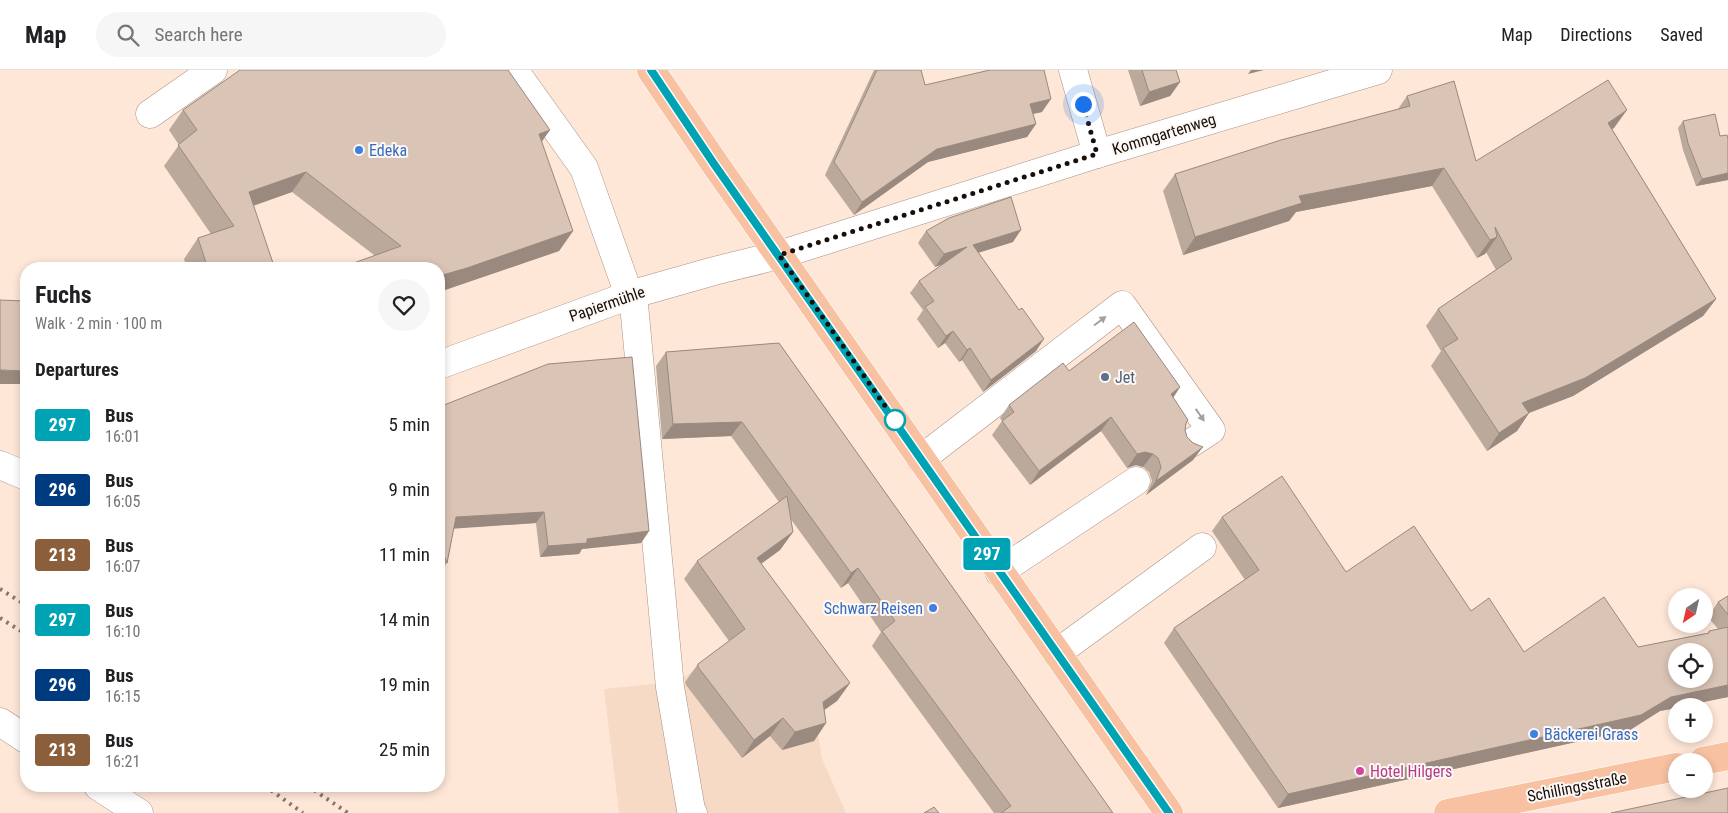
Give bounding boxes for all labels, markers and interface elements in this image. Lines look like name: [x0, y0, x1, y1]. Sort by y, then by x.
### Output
search box: [96, 12, 446, 57]
text: Map: [25, 21, 66, 49]
icon: search: [114, 21, 142, 49]
text: Search here: [154, 23, 243, 46]
text: Map: [1501, 24, 1532, 45]
text: Directions: [1560, 24, 1632, 45]
text: Saved: [1660, 24, 1703, 45]
your location: [1071, 92, 1096, 117]
street label: Kommgartenweg: [1110, 109, 1218, 159]
place label: Edeka: [369, 141, 407, 160]
marker: Edeka: [353, 144, 365, 156]
button: heart: [378, 279, 430, 331]
text: Fuchs: [35, 281, 92, 309]
street label: Papiermühle: [567, 282, 647, 326]
text: Walk · 2 min · 100 m: [35, 314, 162, 333]
one-way arrow: [1093, 316, 1106, 327]
text: Departures: [35, 358, 119, 381]
place label: Jet: [1115, 368, 1135, 387]
marker: Jet: [1099, 371, 1111, 383]
text: Bus: [105, 404, 134, 427]
one-way arrow: [1195, 408, 1205, 422]
unlabelled marker: [884, 409, 906, 431]
text: 5 min: [388, 413, 430, 436]
text: 297: [49, 414, 76, 435]
text: 16:01: [105, 427, 140, 446]
text: Bus: [105, 469, 134, 492]
text: 9 min: [388, 478, 430, 501]
text: 296: [49, 479, 76, 500]
text: 16:05: [105, 492, 140, 511]
text: Bus: [105, 534, 134, 557]
line badge: 297: [958, 538, 1016, 570]
text: 11 min: [379, 543, 430, 566]
text: 297: [973, 543, 1001, 564]
text: 213: [49, 544, 76, 565]
text: 16:07: [105, 557, 140, 576]
north arrow: [1668, 588, 1712, 632]
map controls: [1668, 588, 1713, 798]
text: Bus: [105, 599, 134, 622]
place label: Schwarz Reisen: [824, 599, 923, 618]
marker: Schwarz Reisen: [927, 602, 939, 614]
text: 14 min: [379, 608, 430, 631]
text: 297: [49, 609, 76, 630]
text: 16:10: [105, 622, 140, 641]
button: locate: [1668, 643, 1713, 688]
text: Bus: [105, 664, 134, 687]
text: 19 min: [379, 673, 430, 696]
text: 296: [49, 674, 76, 695]
text: 16:15: [105, 687, 140, 706]
button: +: [1668, 698, 1713, 743]
place label: Bäckerei Grass: [1544, 725, 1638, 744]
marker: Bäckerei Grass: [1528, 728, 1540, 740]
text: Bus: [105, 729, 134, 752]
text: 25 min: [379, 738, 430, 761]
text: 213: [49, 739, 76, 760]
text: 16:21: [105, 752, 140, 771]
button: −: [1668, 753, 1713, 798]
place label: Hotel Hilgers: [1370, 762, 1452, 781]
marker: Hotel Hilgers: [1354, 765, 1366, 777]
street label: Schillingsstraße: [1526, 768, 1628, 806]

